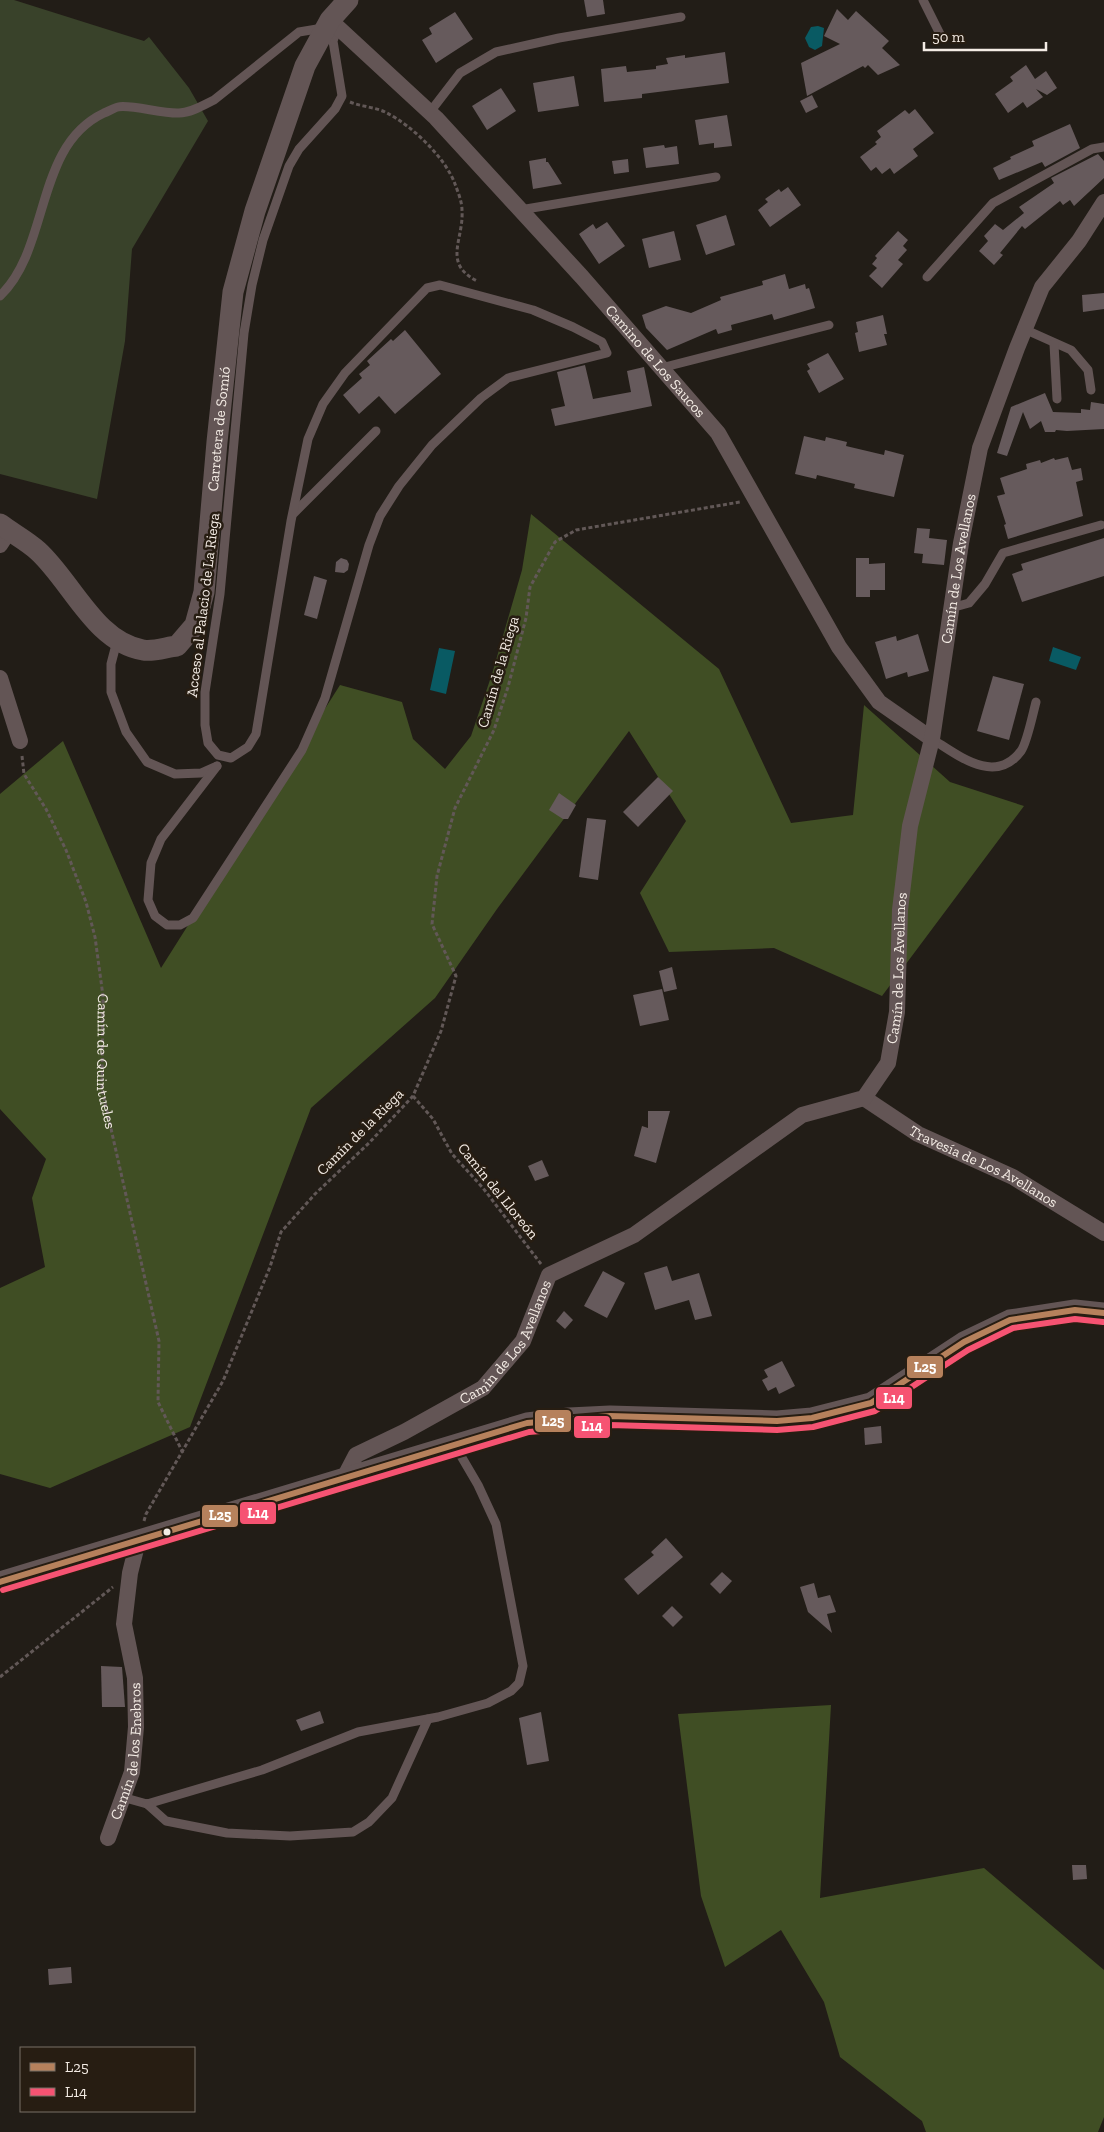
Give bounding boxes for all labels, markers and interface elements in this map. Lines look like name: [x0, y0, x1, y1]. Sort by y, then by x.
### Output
scale bar: [924, 20, 1046, 52]
text: 50 m: [932, 28, 965, 46]
street label: Camino de Los Saucos: [602, 301, 709, 421]
street label: Carretera de Somió: [204, 365, 234, 492]
street label: Camín de Los Avellanos: [937, 492, 980, 645]
street label: Acceso al Palacio de La Riega: [183, 512, 223, 698]
street label: Camín de la Riega: [473, 614, 523, 730]
street label: Camín de Los Avellanos: [883, 891, 911, 1045]
street label: Camín de Quintueles: [93, 994, 120, 1130]
street label: Camín de la Riega: [313, 1085, 407, 1179]
street label: Travesía de Los Avellanos: [906, 1122, 1061, 1211]
street label: Camín del Lloreón: [454, 1139, 542, 1243]
street label: Camín de Los Avellanos: [456, 1278, 555, 1408]
line badge: L25: [906, 1355, 944, 1379]
text: L25: [914, 1359, 936, 1376]
line badge: L14: [875, 1386, 913, 1410]
text: L14: [883, 1390, 905, 1407]
line badge: L25: [534, 1409, 572, 1433]
text: L25: [542, 1413, 564, 1430]
line badge: L14: [573, 1415, 611, 1439]
text: L14: [581, 1418, 603, 1435]
line badge: L14: [239, 1501, 277, 1525]
line badge: L25: [201, 1504, 239, 1528]
text: L14: [247, 1505, 269, 1522]
text: L25: [209, 1507, 231, 1524]
unlabelled marker: [162, 1527, 172, 1537]
street label: Camín de los Enebros: [106, 1682, 145, 1822]
legend: [20, 2047, 195, 2112]
text: L25: [65, 2058, 89, 2076]
text: L14: [65, 2083, 87, 2101]

